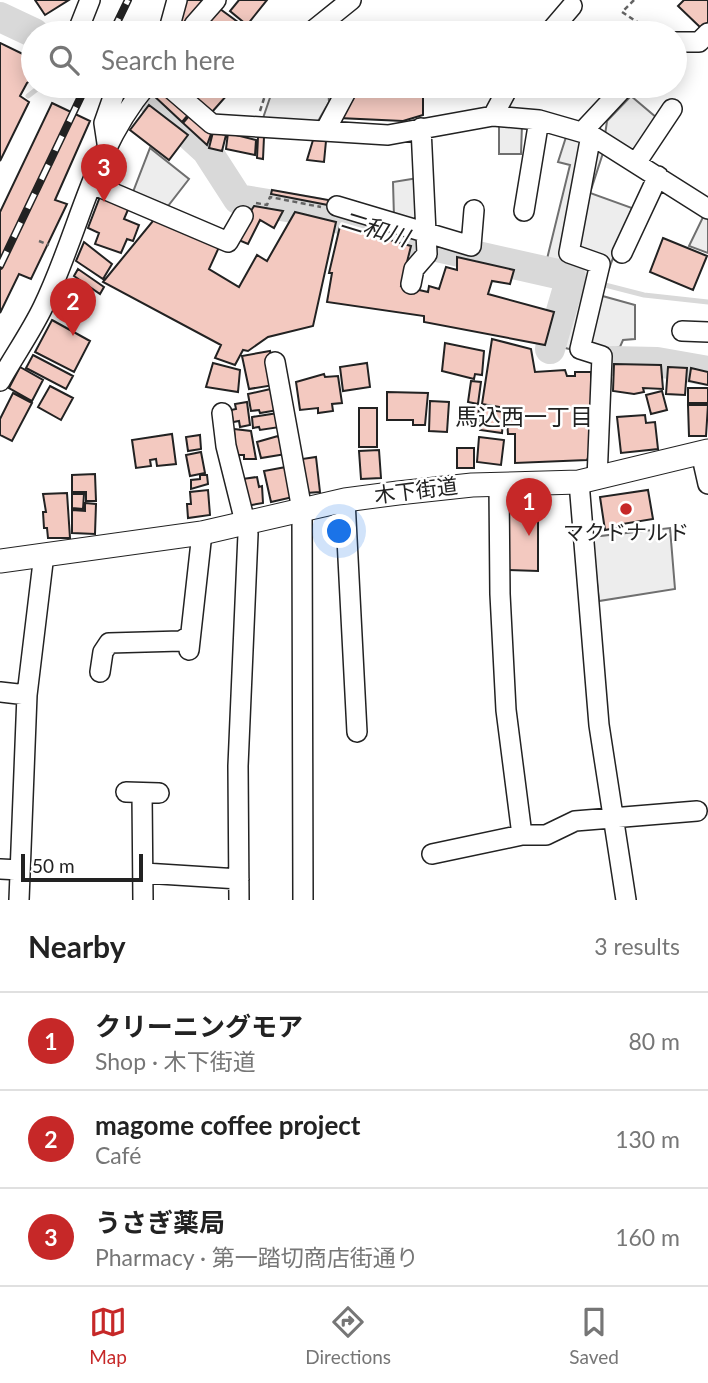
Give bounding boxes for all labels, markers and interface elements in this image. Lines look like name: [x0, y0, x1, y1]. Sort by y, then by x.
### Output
search box: [21, 21, 687, 98]
icon: search: [45, 41, 83, 79]
text: Search here: [101, 44, 235, 76]
pin: 3: [81, 144, 127, 202]
water label: 二和川: [338, 205, 415, 252]
pin: 2: [50, 278, 96, 336]
district label: 馬込西一丁目: [455, 402, 593, 430]
street label: 木下街道: [373, 472, 459, 507]
pin: 1: [506, 478, 552, 536]
marker: マクドナルド: [618, 501, 634, 517]
your location: [322, 514, 356, 548]
place label: マクドナルド: [563, 519, 689, 544]
scale bar: [21, 851, 144, 883]
text: 50 m: [32, 854, 75, 877]
text: Nearby: [28, 928, 126, 964]
text: 3 results: [594, 932, 680, 960]
text: クリーニングモア: [95, 1010, 303, 1042]
text: 1: [44, 1027, 58, 1055]
text: 80 m: [629, 1027, 680, 1055]
text: Shop · 木下街道: [95, 1047, 256, 1075]
text: magome coffee project: [95, 1109, 361, 1141]
text: 2: [44, 1125, 58, 1153]
text: 130 m: [615, 1125, 680, 1153]
text: Café: [95, 1141, 141, 1169]
text: うさぎ薬局: [95, 1206, 225, 1238]
text: 3: [44, 1223, 58, 1251]
text: 160 m: [615, 1223, 680, 1251]
text: Pharmacy · 第一踏切商店街通り: [95, 1243, 419, 1271]
tab: Map: [89, 1303, 127, 1368]
tab: Directions: [305, 1303, 391, 1368]
tab: Saved: [569, 1303, 619, 1368]

